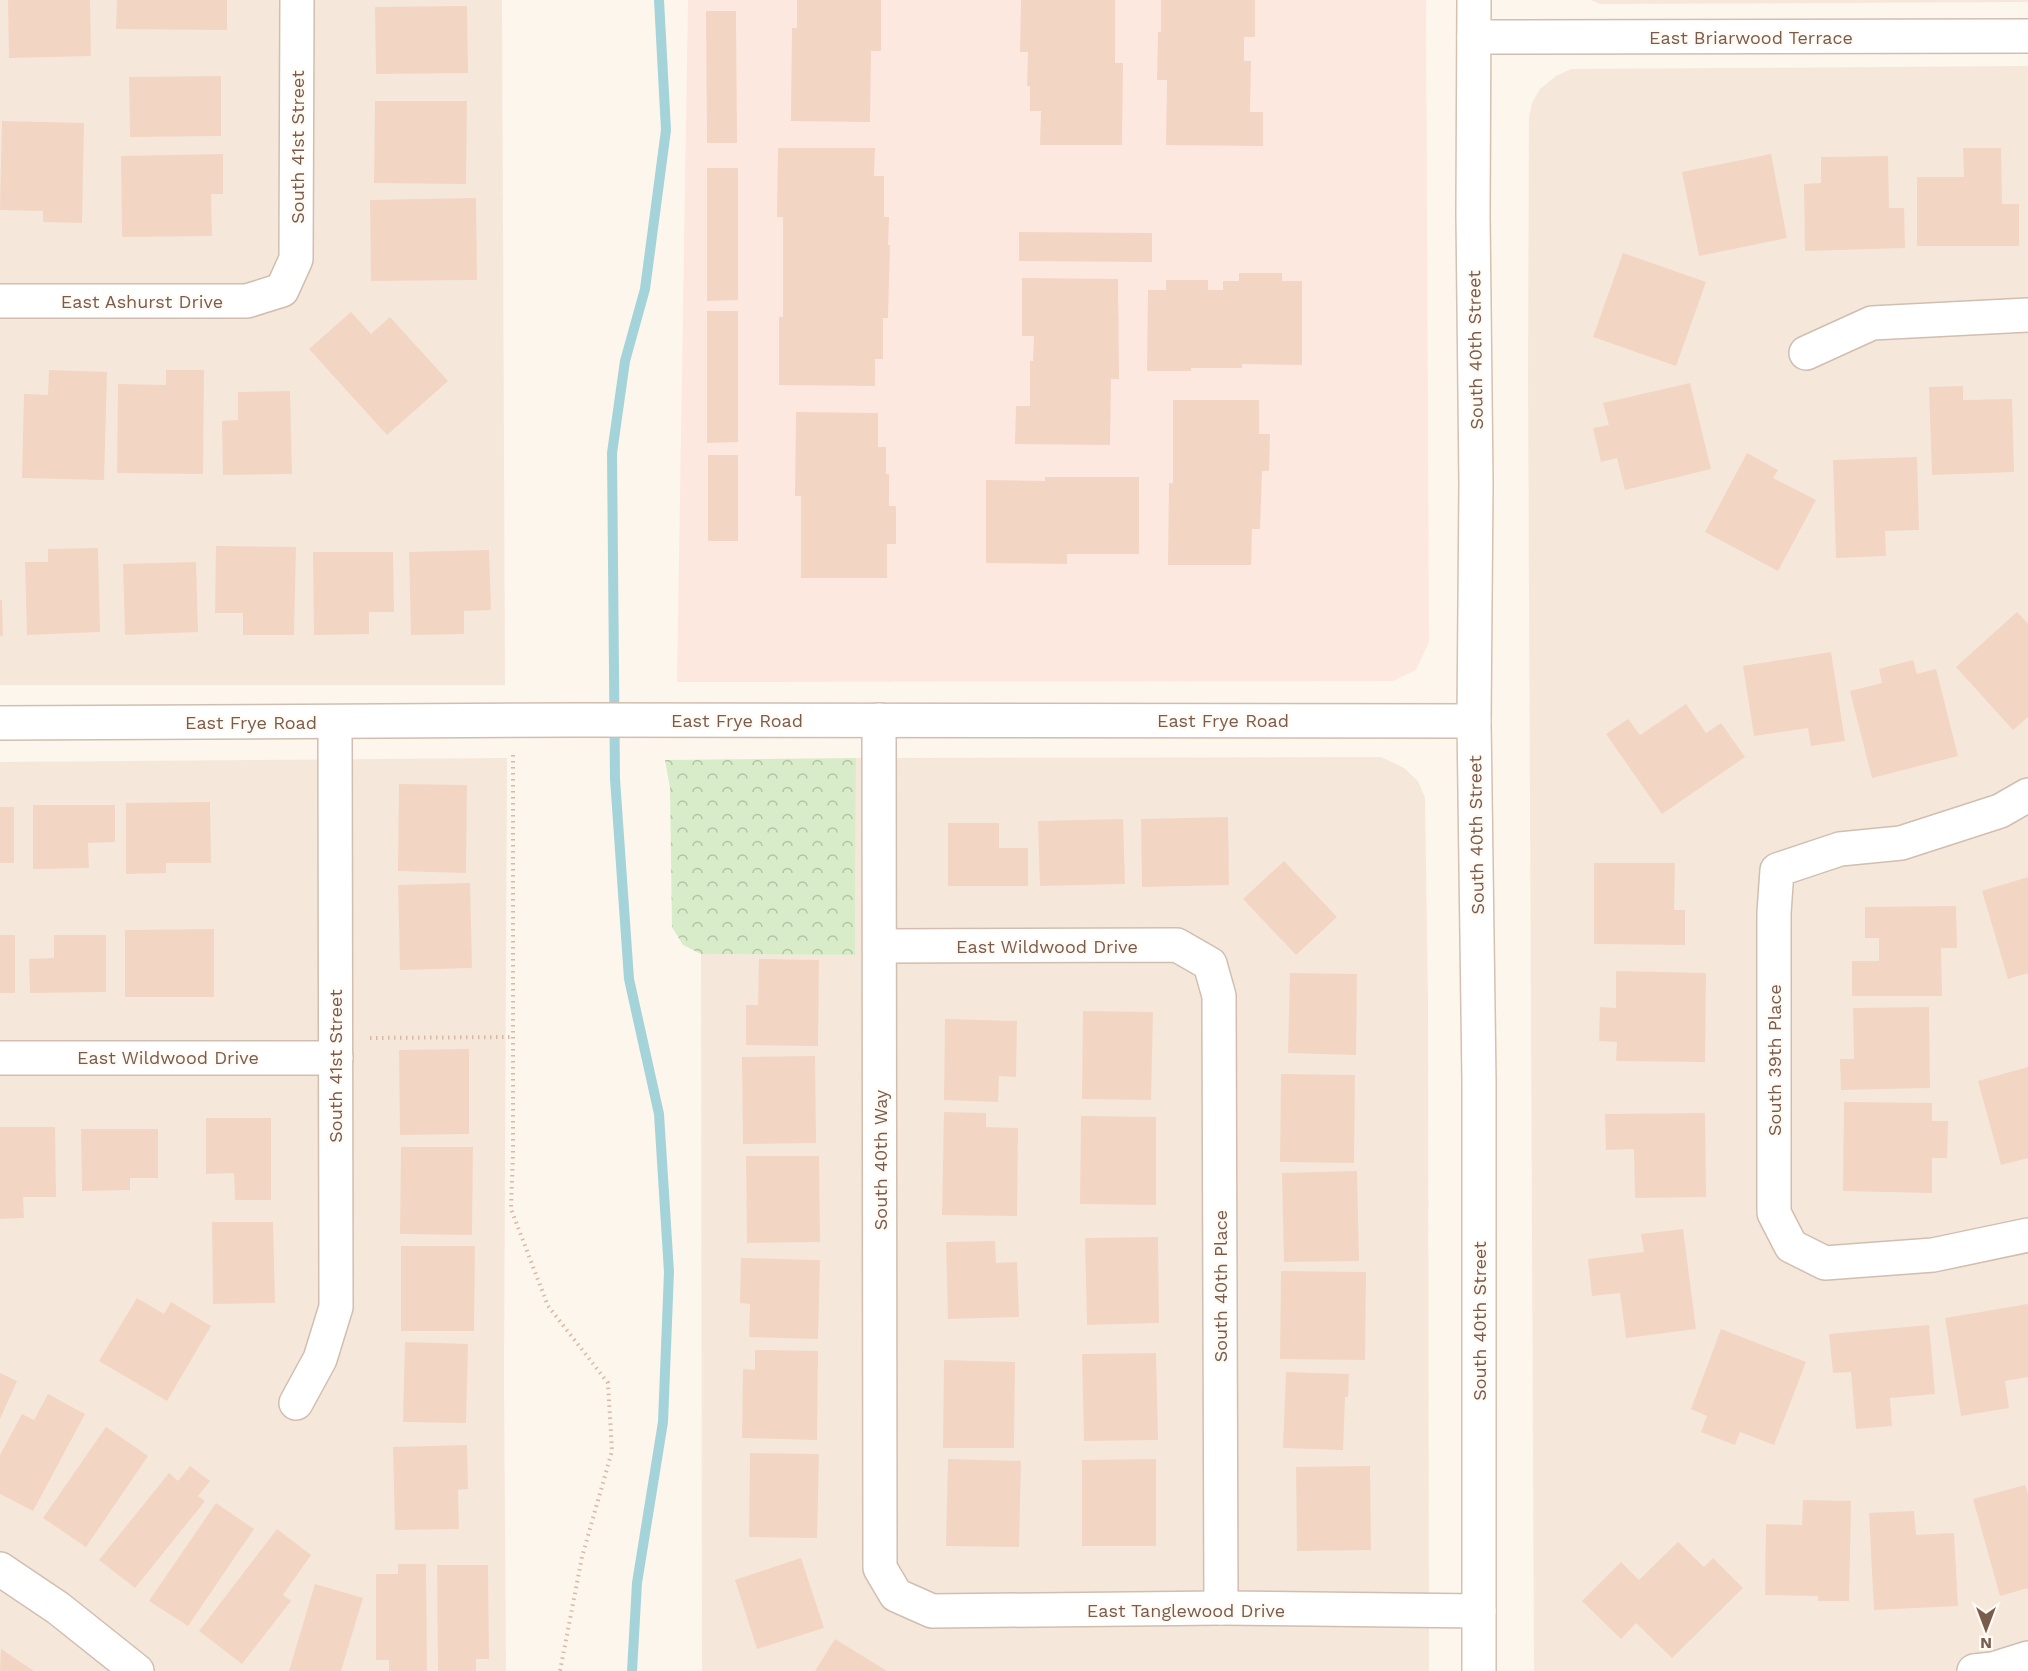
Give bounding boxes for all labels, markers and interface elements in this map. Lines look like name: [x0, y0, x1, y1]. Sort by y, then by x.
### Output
street label: East Briarwood Terrace: [1649, 27, 1853, 48]
street label: South 41st Street: [287, 70, 308, 224]
street label: South 40th Street: [1463, 270, 1487, 430]
street label: East Ashurst Drive: [61, 291, 223, 312]
street label: East Frye Road: [671, 710, 803, 731]
street label: East Frye Road: [1157, 710, 1289, 731]
street label: East Frye Road: [185, 712, 317, 733]
street label: South 40th Street: [1464, 755, 1488, 915]
street label: East Wildwood Drive: [956, 936, 1138, 957]
street label: South 39th Place: [1764, 984, 1785, 1136]
street label: South 41st Street: [325, 989, 346, 1143]
street label: East Wildwood Drive: [77, 1047, 259, 1068]
street label: South 40th Way: [870, 1089, 891, 1230]
street label: South 40th Place: [1210, 1210, 1231, 1362]
street label: South 40th Street: [1469, 1241, 1490, 1401]
north arrow: [1956, 1599, 2016, 1659]
street label: East Tanglewood Drive: [1087, 1600, 1285, 1621]
text: N: [1980, 1634, 1992, 1653]

